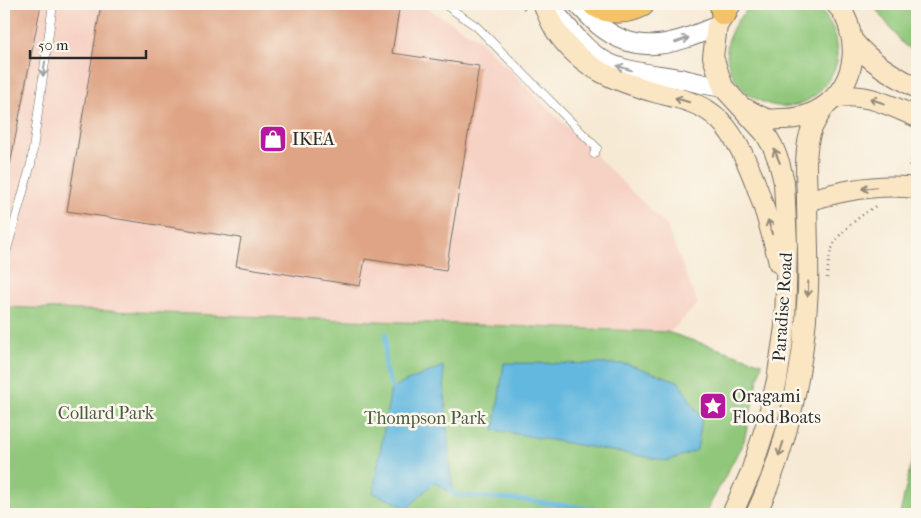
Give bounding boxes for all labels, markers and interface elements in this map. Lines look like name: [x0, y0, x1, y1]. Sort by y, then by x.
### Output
scale bar: [30, 28, 146, 60]
one-way arrow: [674, 35, 690, 44]
text: 50 m: [38, 36, 69, 54]
one-way arrow: [39, 61, 49, 77]
one-way arrow: [616, 62, 632, 72]
one-way arrow: [674, 94, 690, 104]
one-way arrow: [870, 96, 886, 105]
shop icon: IKEA: [258, 124, 288, 154]
place label: IKEA: [292, 129, 335, 150]
one-way arrow: [771, 149, 781, 164]
one-way arrow: [861, 183, 877, 193]
one-way arrow: [765, 219, 775, 235]
street label: Paradise Road: [769, 251, 797, 362]
one-way arrow: [803, 281, 812, 297]
place label: Oragami Flood Boats: [732, 386, 821, 428]
place icon: Oragami Flood Boats: [698, 391, 728, 421]
park label: Collard Park: [58, 403, 155, 424]
park label: Thompson Park: [364, 408, 487, 429]
one-way arrow: [775, 440, 785, 456]

